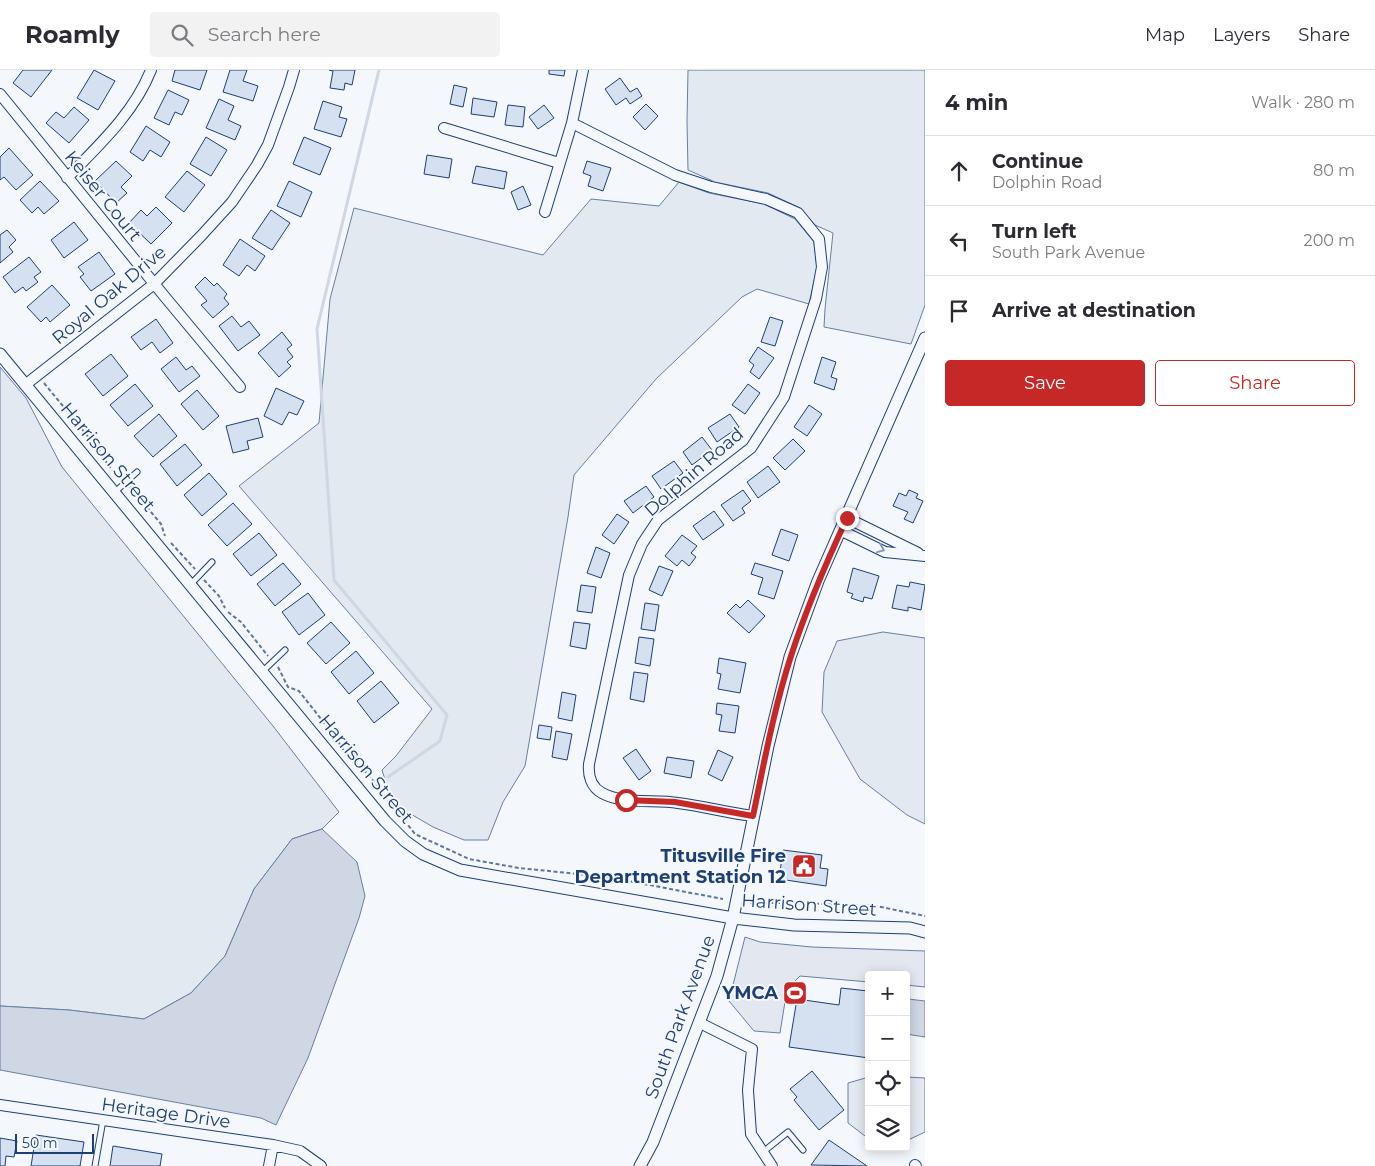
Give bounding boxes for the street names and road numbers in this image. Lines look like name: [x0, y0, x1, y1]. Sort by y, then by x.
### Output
street label: Keiser Court: [60, 146, 146, 246]
street label: Royal Oak Drive: [48, 241, 171, 349]
street label: Harrison Street: [56, 398, 160, 516]
street label: Dolphin Road: [640, 423, 748, 521]
street label: Harrison Street: [314, 710, 418, 828]
street label: Harrison Street: [741, 889, 877, 921]
street label: South Park Avenue: [640, 932, 720, 1102]
street label: Heritage Drive: [100, 1093, 232, 1133]

